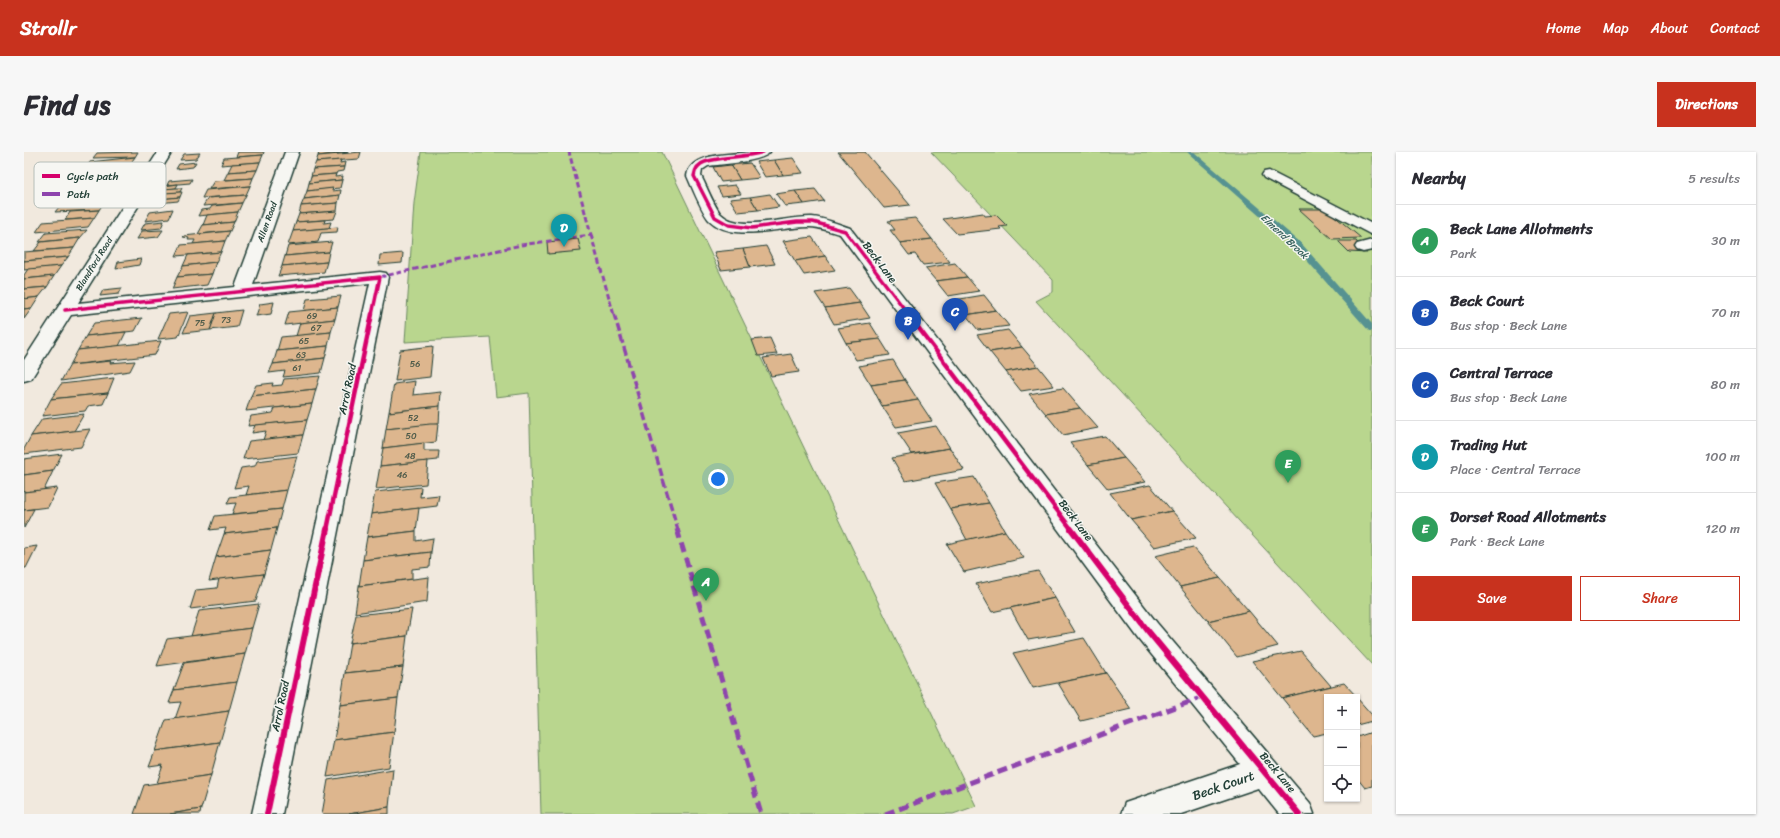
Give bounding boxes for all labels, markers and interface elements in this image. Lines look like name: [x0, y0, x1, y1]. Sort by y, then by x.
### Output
text: Strollr: [20, 12, 76, 45]
text: Home: [1546, 16, 1581, 41]
text: Map: [1603, 16, 1629, 41]
text: About: [1651, 16, 1688, 41]
text: Contact: [1710, 16, 1760, 41]
text: Find us: [24, 80, 111, 129]
button: Directions: [1657, 82, 1756, 127]
legend: [34, 162, 166, 208]
text: Nearby: [1412, 163, 1466, 193]
text: Cycle path: [67, 167, 119, 186]
text: 5 results: [1688, 167, 1740, 190]
text: Path: [67, 185, 90, 204]
street label: Allen Road: [252, 198, 282, 245]
water label: Elmend Brook: [1256, 210, 1313, 264]
pin: D: [551, 214, 577, 247]
text: Beck Lane Allotments: [1450, 216, 1593, 242]
text: A: [1421, 229, 1429, 252]
text: 30 m: [1711, 229, 1740, 252]
street label: Blandford Road: [71, 233, 118, 294]
street label: Beck Lane: [857, 237, 902, 288]
text: Park: [1450, 242, 1477, 265]
text: Beck Court: [1450, 288, 1524, 314]
pin: C: [942, 298, 968, 331]
text: B: [1421, 301, 1429, 324]
text: 70 m: [1711, 301, 1740, 324]
pin: B: [895, 307, 921, 340]
house number: 69: [307, 308, 318, 324]
house number: 73: [221, 312, 231, 328]
text: Bus stop · Beck Lane: [1450, 314, 1567, 337]
house number: 75: [195, 315, 206, 331]
house number: 67: [311, 320, 322, 336]
house number: 65: [299, 333, 310, 349]
house number: 63: [296, 347, 306, 363]
house number: 56: [410, 356, 420, 372]
house number: 61: [293, 360, 302, 376]
text: Central Terrace: [1450, 360, 1553, 386]
street label: Arrol Road: [333, 361, 362, 417]
text: C: [1421, 373, 1429, 396]
text: 80 m: [1711, 373, 1740, 396]
text: Bus stop · Beck Lane: [1450, 386, 1567, 409]
house number: 52: [408, 410, 418, 426]
house number: 50: [405, 428, 417, 444]
text: Trading Hut: [1450, 432, 1528, 458]
text: D: [1421, 445, 1429, 468]
text: 100 m: [1705, 445, 1740, 468]
house number: 48: [404, 448, 416, 464]
pin: E: [1275, 450, 1301, 483]
text: Place · Central Terrace: [1450, 458, 1581, 481]
house number: 46: [397, 467, 407, 483]
your location: [708, 469, 728, 489]
street label: Beck Lane: [1053, 495, 1098, 546]
text: Dorset Road Allotments: [1450, 504, 1606, 530]
text: E: [1421, 517, 1429, 540]
text: 120 m: [1705, 517, 1740, 540]
text: Park · Beck Lane: [1450, 530, 1544, 553]
pin: A: [693, 568, 719, 601]
button: Save: [1412, 576, 1572, 621]
button: Share: [1580, 576, 1740, 621]
street label: Arrol Road: [266, 678, 295, 734]
map controls: [1324, 694, 1360, 802]
button: +: [1324, 694, 1360, 730]
button: −: [1324, 730, 1360, 766]
street label: Beck Lane: [1255, 748, 1301, 798]
street label: Beck Court: [1189, 764, 1258, 807]
button: locate: [1324, 766, 1360, 802]

